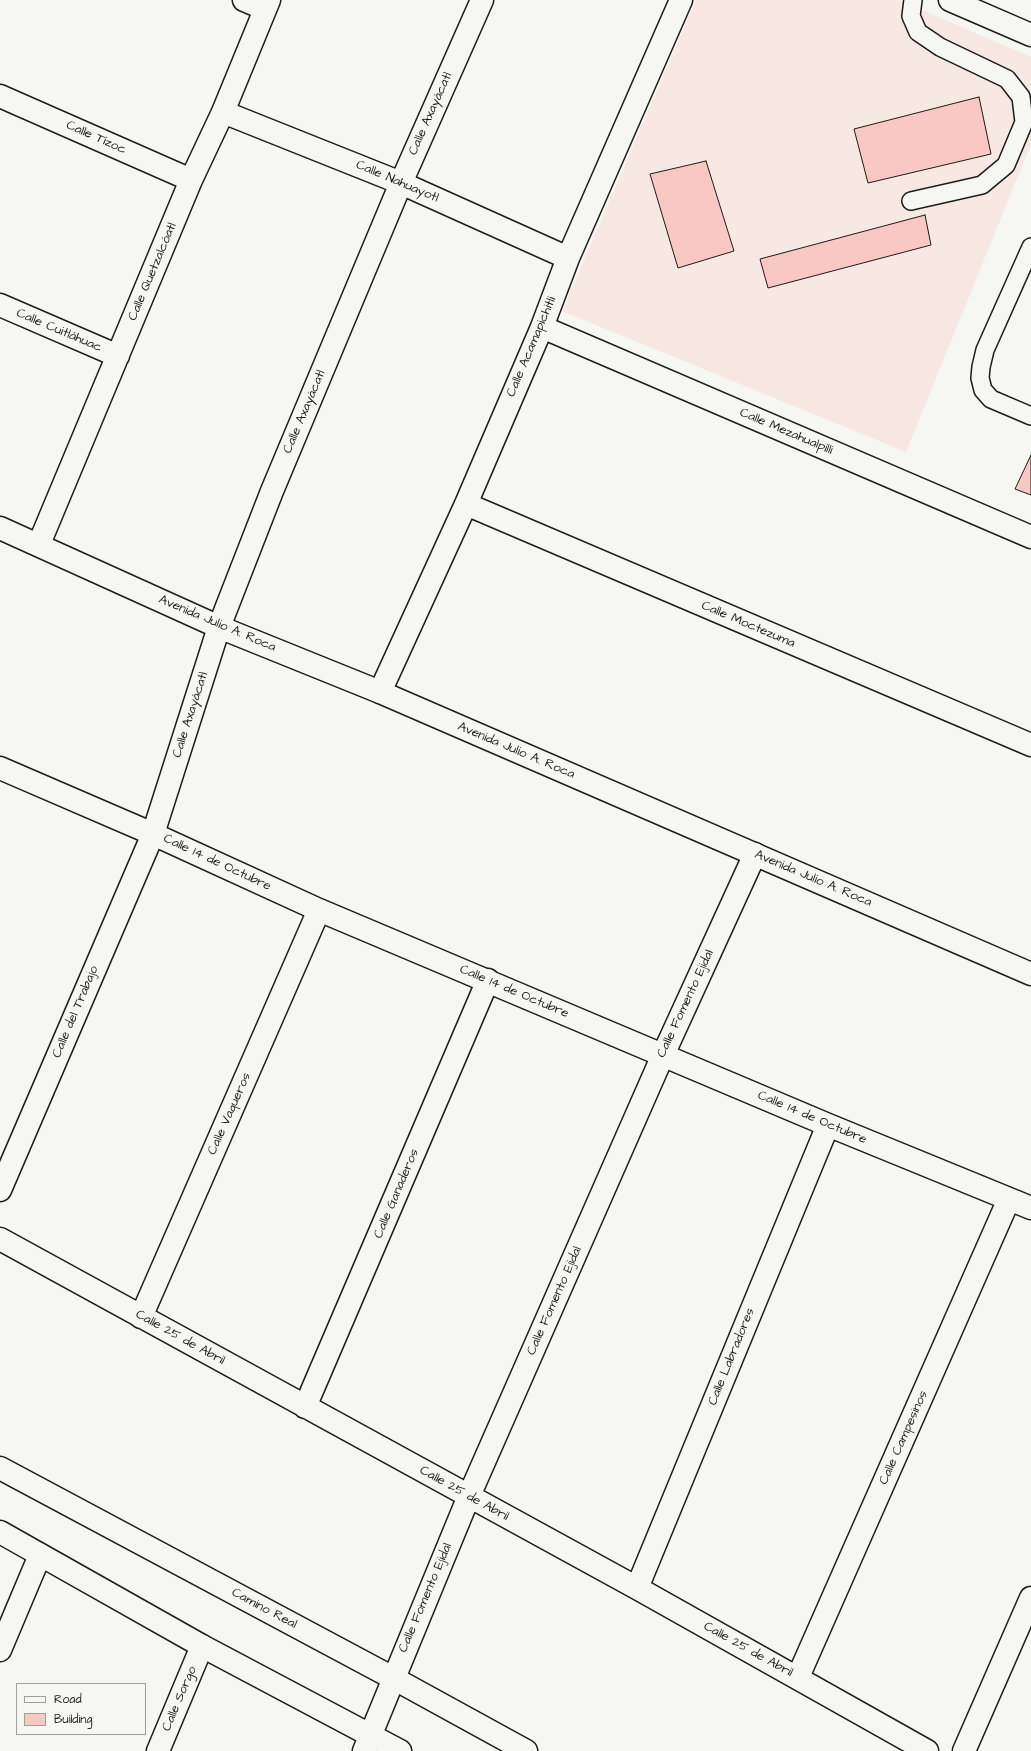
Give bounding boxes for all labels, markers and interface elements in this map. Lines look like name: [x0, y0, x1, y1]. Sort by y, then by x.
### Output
street label: Calle Axayácatl: [406, 70, 456, 158]
street label: Calle Tízoc: [64, 118, 128, 158]
street label: Calle Nahuayotl: [353, 158, 441, 206]
street label: Calle Quetzalcóatl: [125, 221, 181, 323]
street label: Calle Acamapichitli: [504, 295, 560, 399]
street label: Calle Cuitláhuac: [14, 306, 104, 356]
street label: Calle Axayácatl: [280, 368, 330, 456]
street label: Calle Mezahualpilli: [737, 405, 835, 459]
street label: Avenida Julio A. Roca: [156, 592, 278, 656]
street label: Calle Moctezuma: [699, 598, 797, 652]
street label: Calle Axayácatl: [170, 670, 212, 760]
street label: Avenida Julio A. Roca: [455, 719, 577, 783]
street label: Calle 14 de Octubre: [161, 831, 273, 895]
street label: Avenida Julio A. Roca: [752, 847, 874, 911]
street label: Calle Fomento Ejidal: [654, 948, 718, 1060]
street label: Calle 14 de Octubre: [457, 962, 571, 1022]
street label: Calle del Trabajo: [50, 964, 102, 1060]
street label: Calle Vaqueros: [205, 1071, 255, 1157]
street label: Calle 14 de Octubre: [755, 1088, 869, 1148]
street label: Calle Ganaderos: [371, 1147, 423, 1241]
street label: Calle Fomento Ejidal: [524, 1244, 586, 1358]
street label: Calle Labradores: [705, 1306, 759, 1408]
street label: Calle 25 de Abril: [133, 1307, 227, 1369]
street label: Calle Campesinos: [876, 1389, 932, 1487]
street label: Calle 25 de Abril: [417, 1463, 511, 1525]
street label: Calle Fomento Ejidal: [396, 1541, 456, 1655]
street label: Camino Real: [229, 1585, 299, 1633]
street label: Calle 25 de Abril: [701, 1619, 795, 1681]
street label: Calle Sorgo: [159, 1664, 201, 1734]
legend: [16, 1683, 146, 1735]
text: Road: [54, 1691, 82, 1708]
text: Building: [54, 1711, 92, 1728]

